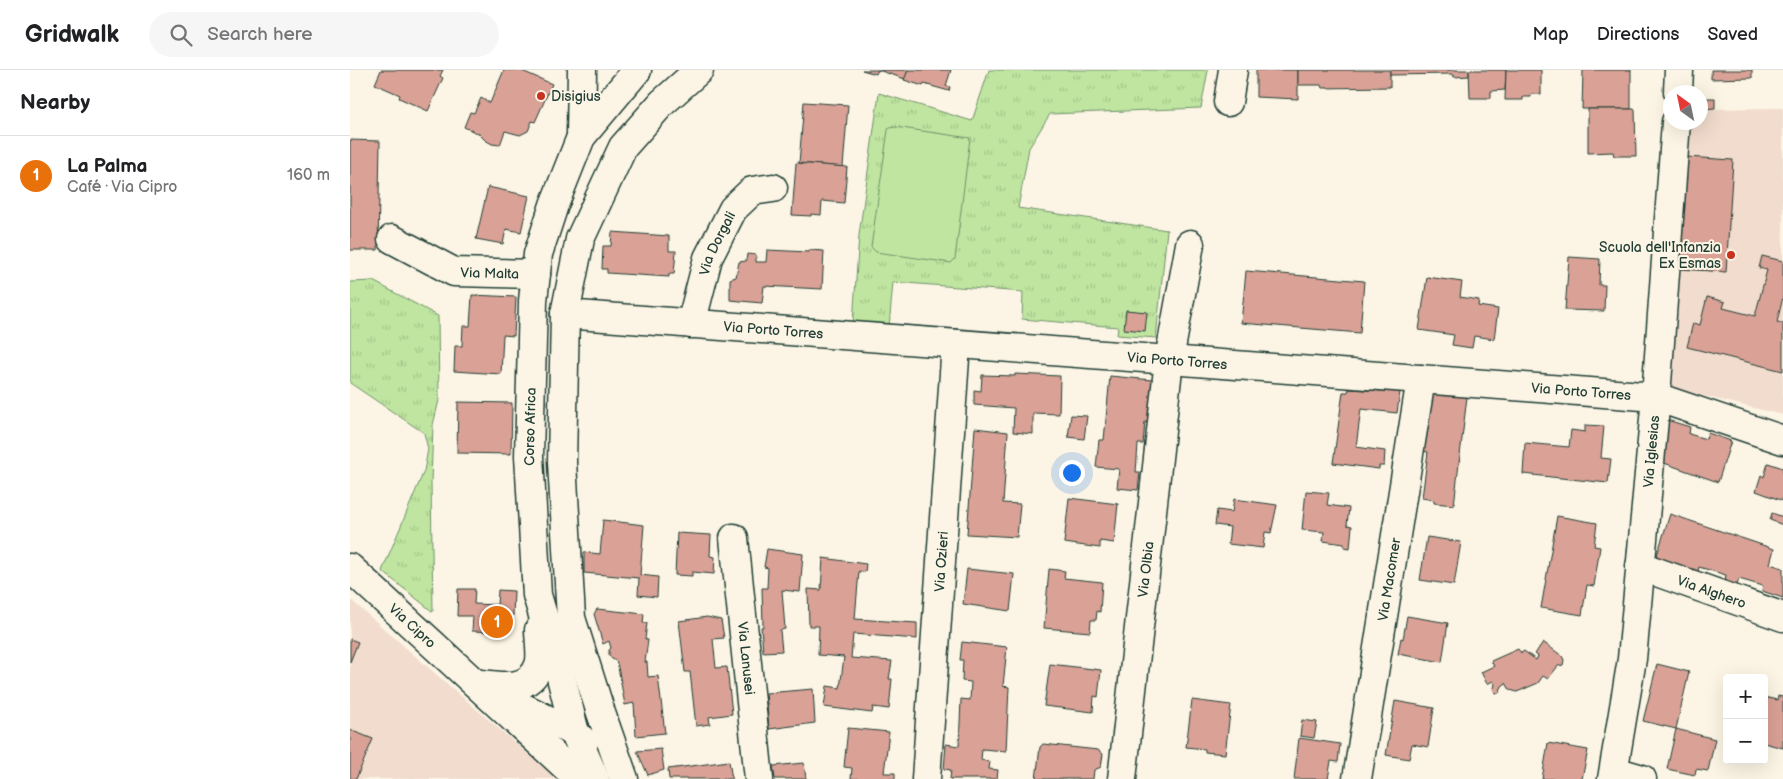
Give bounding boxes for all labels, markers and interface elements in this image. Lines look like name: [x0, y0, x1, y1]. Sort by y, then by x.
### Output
search box: [149, 12, 499, 57]
text: Gridwalk: [25, 20, 119, 49]
icon: search: [167, 21, 195, 49]
text: Search here: [207, 23, 312, 46]
text: Map: [1533, 24, 1569, 45]
text: Directions: [1597, 24, 1679, 45]
text: Saved: [1707, 24, 1758, 45]
north arrow: [1663, 85, 1708, 130]
place label: Disigius: [551, 88, 601, 105]
text: Nearby: [20, 90, 90, 115]
marker: Disigius: [535, 90, 547, 102]
text: La Palma: [67, 155, 148, 178]
text: 1: [33, 166, 39, 185]
text: 160 m: [287, 166, 330, 185]
text: Café · Via Cipro: [67, 178, 177, 197]
street label: Via Dorgali: [696, 209, 739, 277]
place label: Scuola dell'Infanzia Ex Esmas: [1599, 239, 1721, 272]
marker: Scuola dell'Infanzia Ex Esmas: [1725, 249, 1737, 261]
street label: Via Malta: [460, 264, 519, 283]
street label: Via Porto Torres: [723, 318, 824, 343]
street label: Via Porto Torres: [1127, 349, 1228, 373]
street label: Via Porto Torres: [1530, 380, 1632, 404]
street label: Corso Africa: [521, 387, 540, 466]
street label: Via Iglesias: [1640, 415, 1663, 488]
your location: [1059, 460, 1085, 486]
street label: Via Ozieri: [931, 531, 952, 592]
street label: Via Macomer: [1374, 536, 1405, 622]
street label: Via Olbia: [1134, 540, 1158, 598]
street label: Via Alghero: [1675, 572, 1748, 612]
street label: Via Cipro: [385, 600, 439, 652]
pin: 1: [481, 603, 513, 641]
street label: Via Lanusei: [734, 621, 758, 696]
map controls: [1723, 674, 1768, 764]
button: +: [1723, 674, 1768, 719]
button: −: [1723, 719, 1768, 764]

